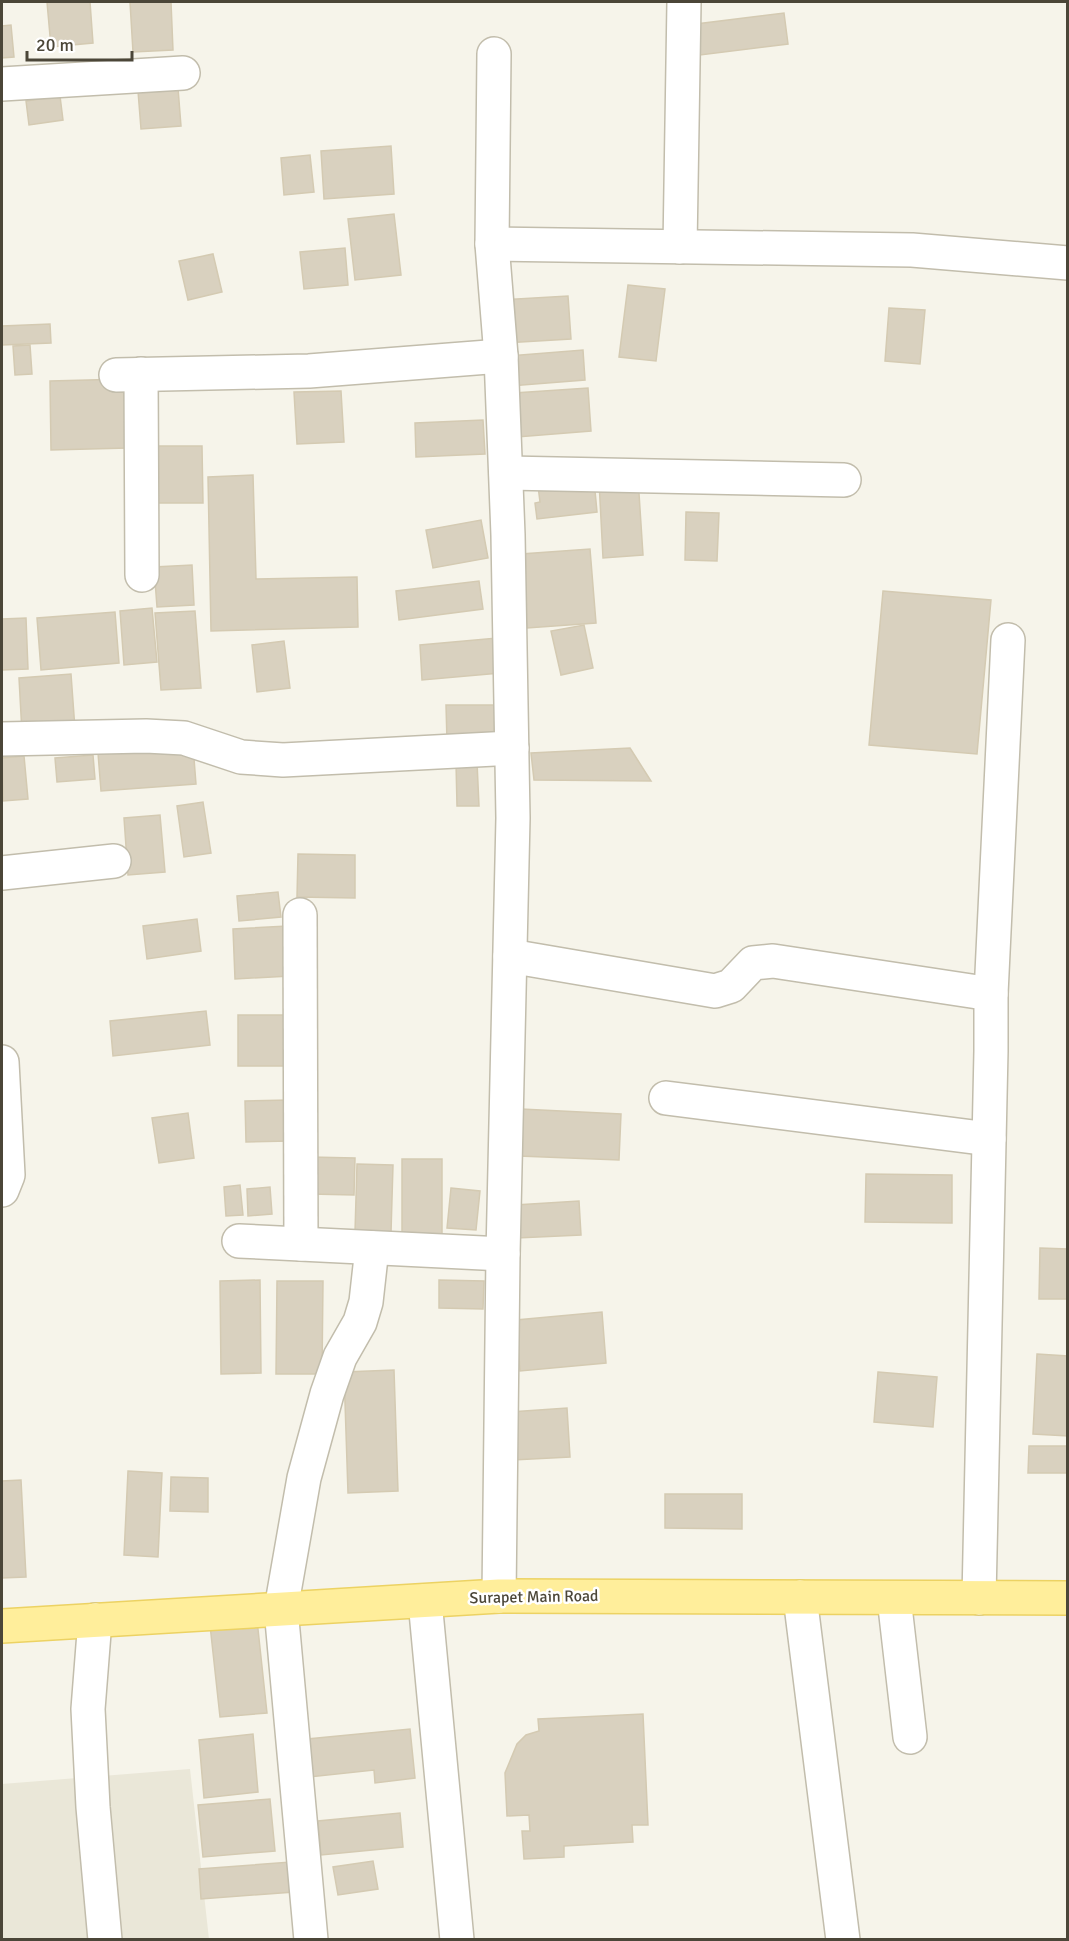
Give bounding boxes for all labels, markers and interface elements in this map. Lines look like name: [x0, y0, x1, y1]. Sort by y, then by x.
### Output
scale bar: [27, 24, 132, 62]
text: 20 m: [36, 34, 74, 56]
street label: Surapet Main Road: [469, 1586, 599, 1608]

